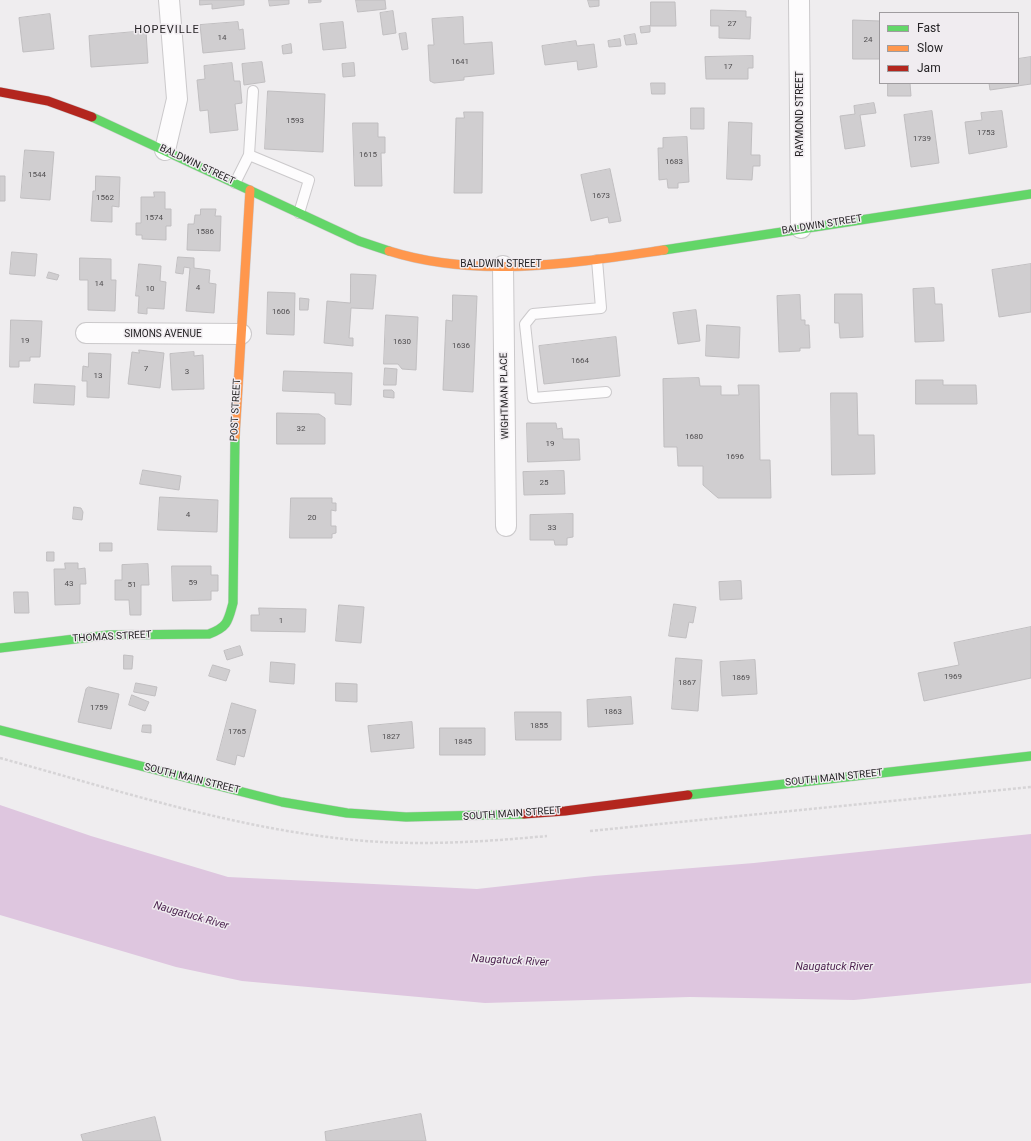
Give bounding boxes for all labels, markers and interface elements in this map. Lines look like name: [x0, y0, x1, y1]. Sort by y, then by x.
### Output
legend: [879, 12, 1019, 84]
house number: 27: [728, 19, 736, 29]
text: Fast: [917, 21, 940, 35]
district label: HOPEVILLE: [134, 23, 200, 37]
house number: 14: [218, 33, 226, 43]
house number: 24: [864, 35, 872, 45]
text: Slow: [917, 41, 943, 55]
house number: 1641: [451, 57, 469, 67]
text: Jam: [917, 61, 941, 75]
house number: 17: [724, 62, 732, 72]
street label: RAYMOND STREET: [794, 71, 806, 157]
house number: 1593: [286, 116, 304, 126]
house number: 1753: [977, 128, 995, 138]
house number: 1739: [913, 134, 931, 144]
street label: BALDWIN STREET: [158, 142, 236, 188]
house number: 1615: [359, 150, 377, 160]
house number: 1683: [665, 157, 683, 167]
house number: 1544: [28, 170, 46, 180]
house number: 1673: [592, 191, 610, 201]
house number: 1562: [96, 193, 114, 203]
house number: 1574: [145, 213, 163, 223]
street label: BALDWIN STREET: [781, 213, 863, 237]
house number: 1586: [196, 227, 214, 237]
street label: BALDWIN STREET: [460, 258, 542, 270]
house number: 14: [95, 279, 103, 289]
house number: 4: [196, 283, 200, 293]
house number: 10: [146, 284, 154, 294]
house number: 1606: [272, 307, 290, 317]
street label: SIMONS AVENUE: [124, 328, 202, 340]
house number: 19: [21, 336, 29, 346]
house number: 1630: [393, 337, 411, 347]
house number: 1636: [452, 341, 470, 351]
street label: WIGHTMAN PLACE: [498, 353, 512, 439]
house number: 1664: [571, 356, 589, 366]
house number: 7: [144, 364, 148, 374]
house number: 3: [185, 367, 189, 377]
house number: 13: [94, 371, 102, 381]
street label: POST STREET: [228, 378, 244, 442]
house number: 32: [297, 424, 305, 434]
house number: 1680: [685, 432, 703, 442]
house number: 19: [546, 439, 554, 449]
house number: 1696: [726, 452, 744, 462]
house number: 25: [540, 478, 548, 488]
house number: 4: [186, 510, 190, 520]
house number: 20: [308, 513, 316, 523]
house number: 33: [548, 523, 556, 533]
house number: 59: [189, 578, 197, 588]
house number: 43: [65, 579, 73, 589]
house number: 51: [128, 580, 136, 590]
house number: 1: [279, 616, 283, 626]
street label: THOMAS STREET: [72, 629, 152, 645]
house number: 1969: [944, 672, 962, 682]
house number: 1869: [732, 673, 750, 683]
house number: 1867: [678, 678, 696, 688]
house number: 1759: [90, 703, 108, 713]
house number: 1863: [604, 707, 622, 717]
house number: 1855: [530, 721, 548, 731]
house number: 1765: [228, 727, 246, 737]
house number: 1827: [382, 732, 400, 742]
house number: 1845: [454, 737, 472, 747]
street label: SOUTH MAIN STREET: [143, 761, 241, 797]
street label: SOUTH MAIN STREET: [785, 767, 883, 789]
street label: SOUTH MAIN STREET: [463, 805, 561, 823]
water label: Naugatuck River: [152, 899, 230, 933]
water label: Naugatuck River: [471, 952, 549, 970]
water label: Naugatuck River: [795, 960, 873, 974]

